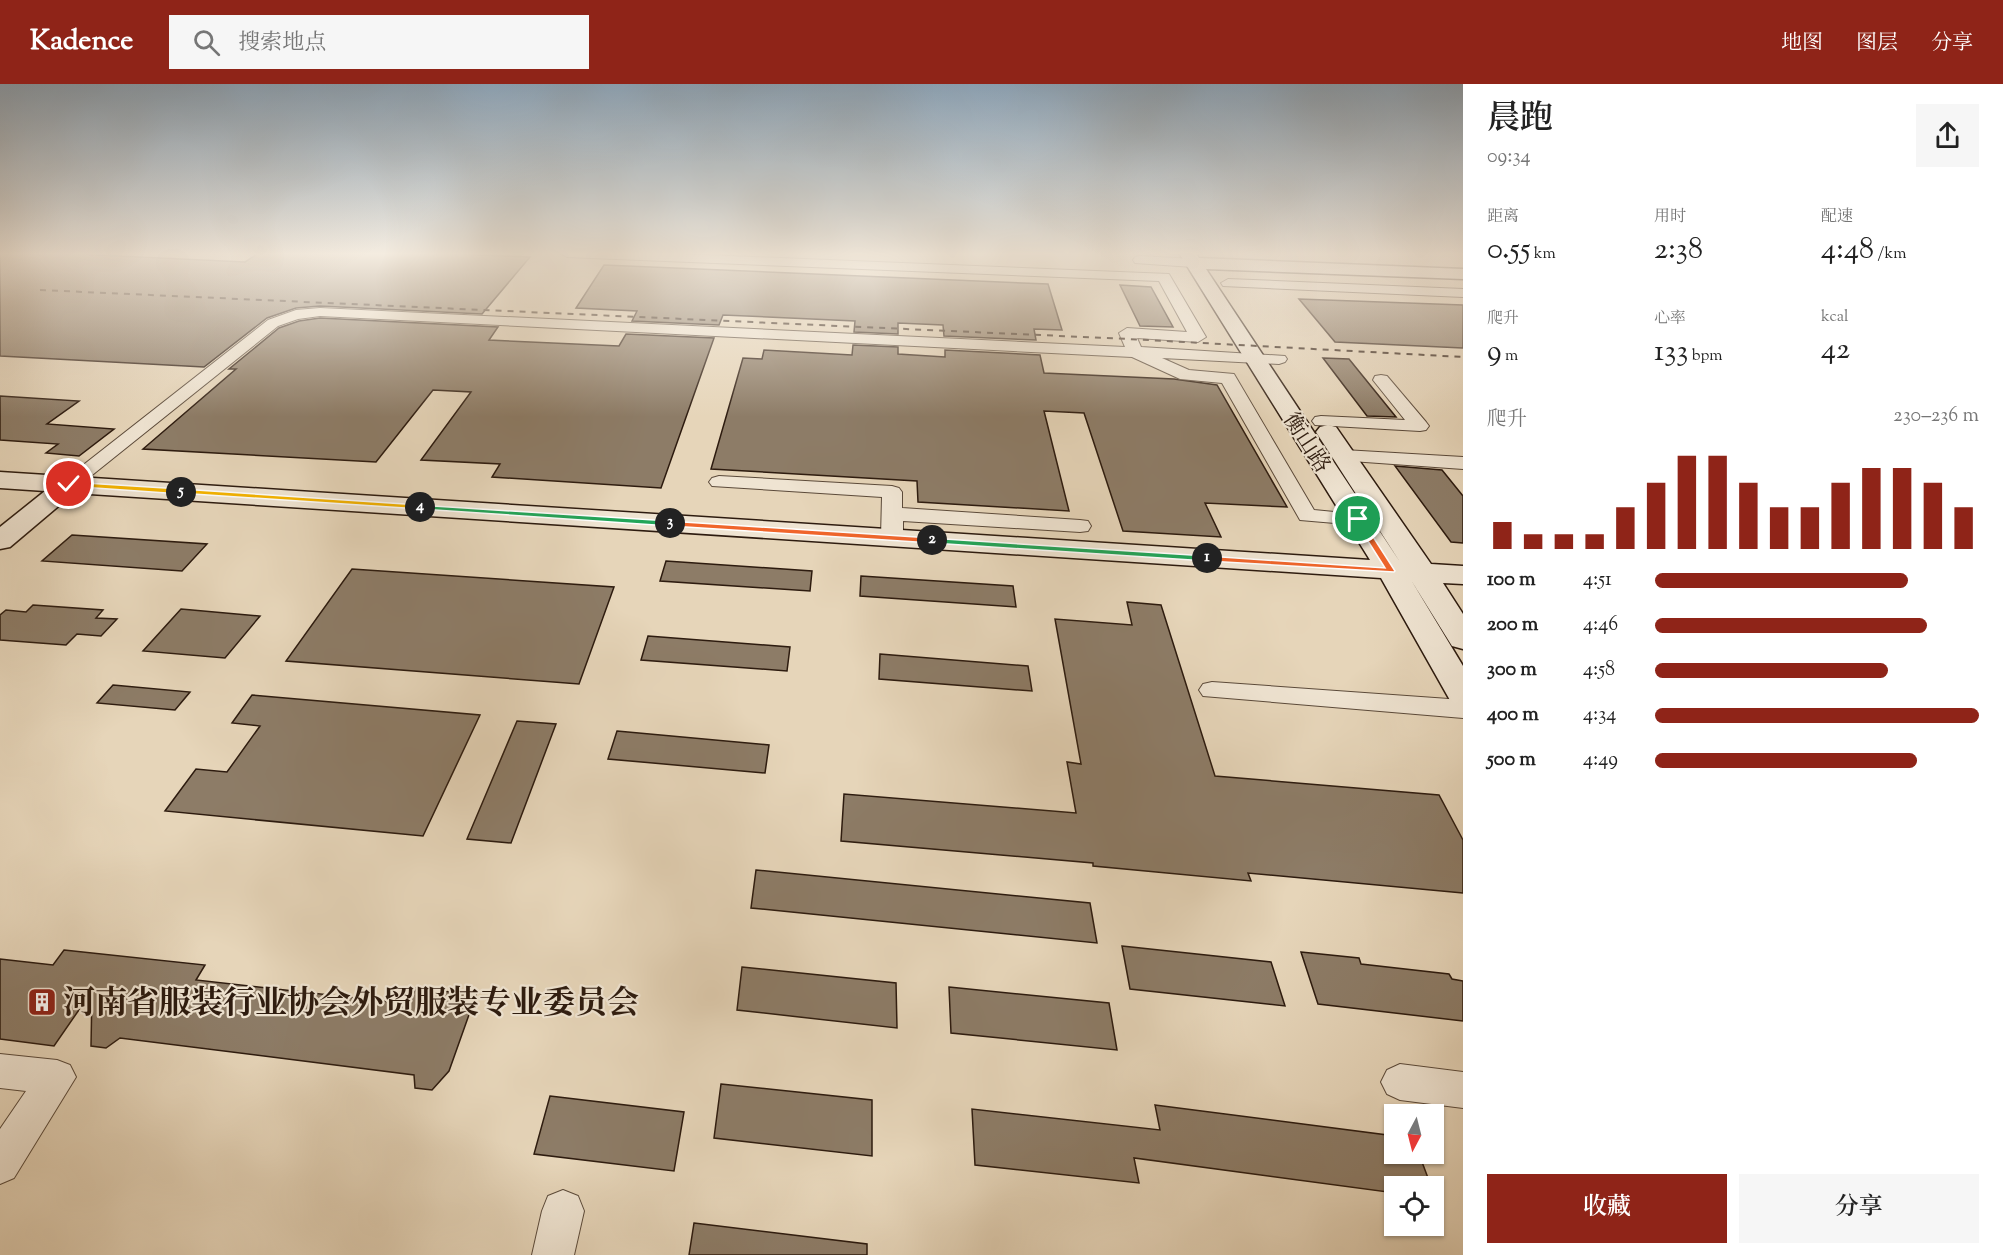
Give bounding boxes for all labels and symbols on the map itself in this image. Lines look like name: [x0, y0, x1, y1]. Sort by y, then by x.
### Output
street label: 衡山路: [1274, 407, 1337, 480]
pin: [43, 458, 94, 509]
pin: 5: [166, 477, 196, 507]
pin: 4: [405, 492, 435, 522]
pin: [1332, 493, 1383, 544]
pin: 3: [655, 508, 685, 538]
pin: 2: [917, 525, 947, 555]
pin: 1: [1192, 543, 1222, 573]
place label: 河南省服装行业协会外贸服装专业委员会: [63, 982, 639, 1028]
building icon: 河南省服装行业协会外贸服装专业委员会: [26, 986, 58, 1018]
north arrow: [1384, 1104, 1444, 1164]

